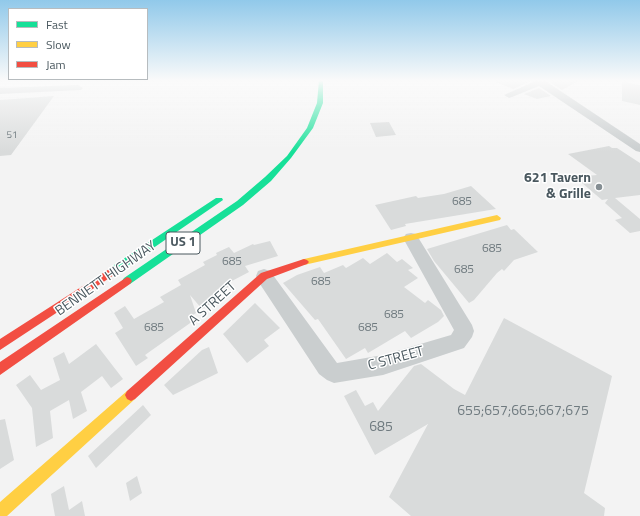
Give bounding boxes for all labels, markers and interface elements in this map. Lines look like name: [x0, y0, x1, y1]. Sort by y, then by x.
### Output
legend: [8, 8, 148, 80]
text: Fast: [46, 15, 68, 34]
text: Slow: [46, 35, 71, 54]
text: Jam: [46, 55, 66, 74]
house number: 51: [6, 130, 18, 142]
place label: 621 Tavern & Grille: [524, 171, 591, 204]
marker: 621 Tavern & Grille: [594, 182, 604, 192]
house number: 685: [452, 195, 472, 209]
road number: US 1: [166, 232, 200, 254]
street label: BENNETT HIGHWAY: [52, 238, 160, 320]
house number: 685: [482, 242, 502, 256]
house number: 685: [222, 255, 242, 269]
house number: 685: [454, 263, 474, 277]
house number: 685: [311, 275, 331, 289]
street label: A STREET: [186, 278, 240, 330]
house number: 685: [384, 308, 404, 322]
house number: 685: [144, 321, 164, 335]
house number: 685: [358, 321, 378, 335]
street label: C STREET: [366, 343, 426, 375]
house number: 655;657;665;667;675: [457, 404, 589, 420]
house number: 685: [369, 420, 393, 436]

